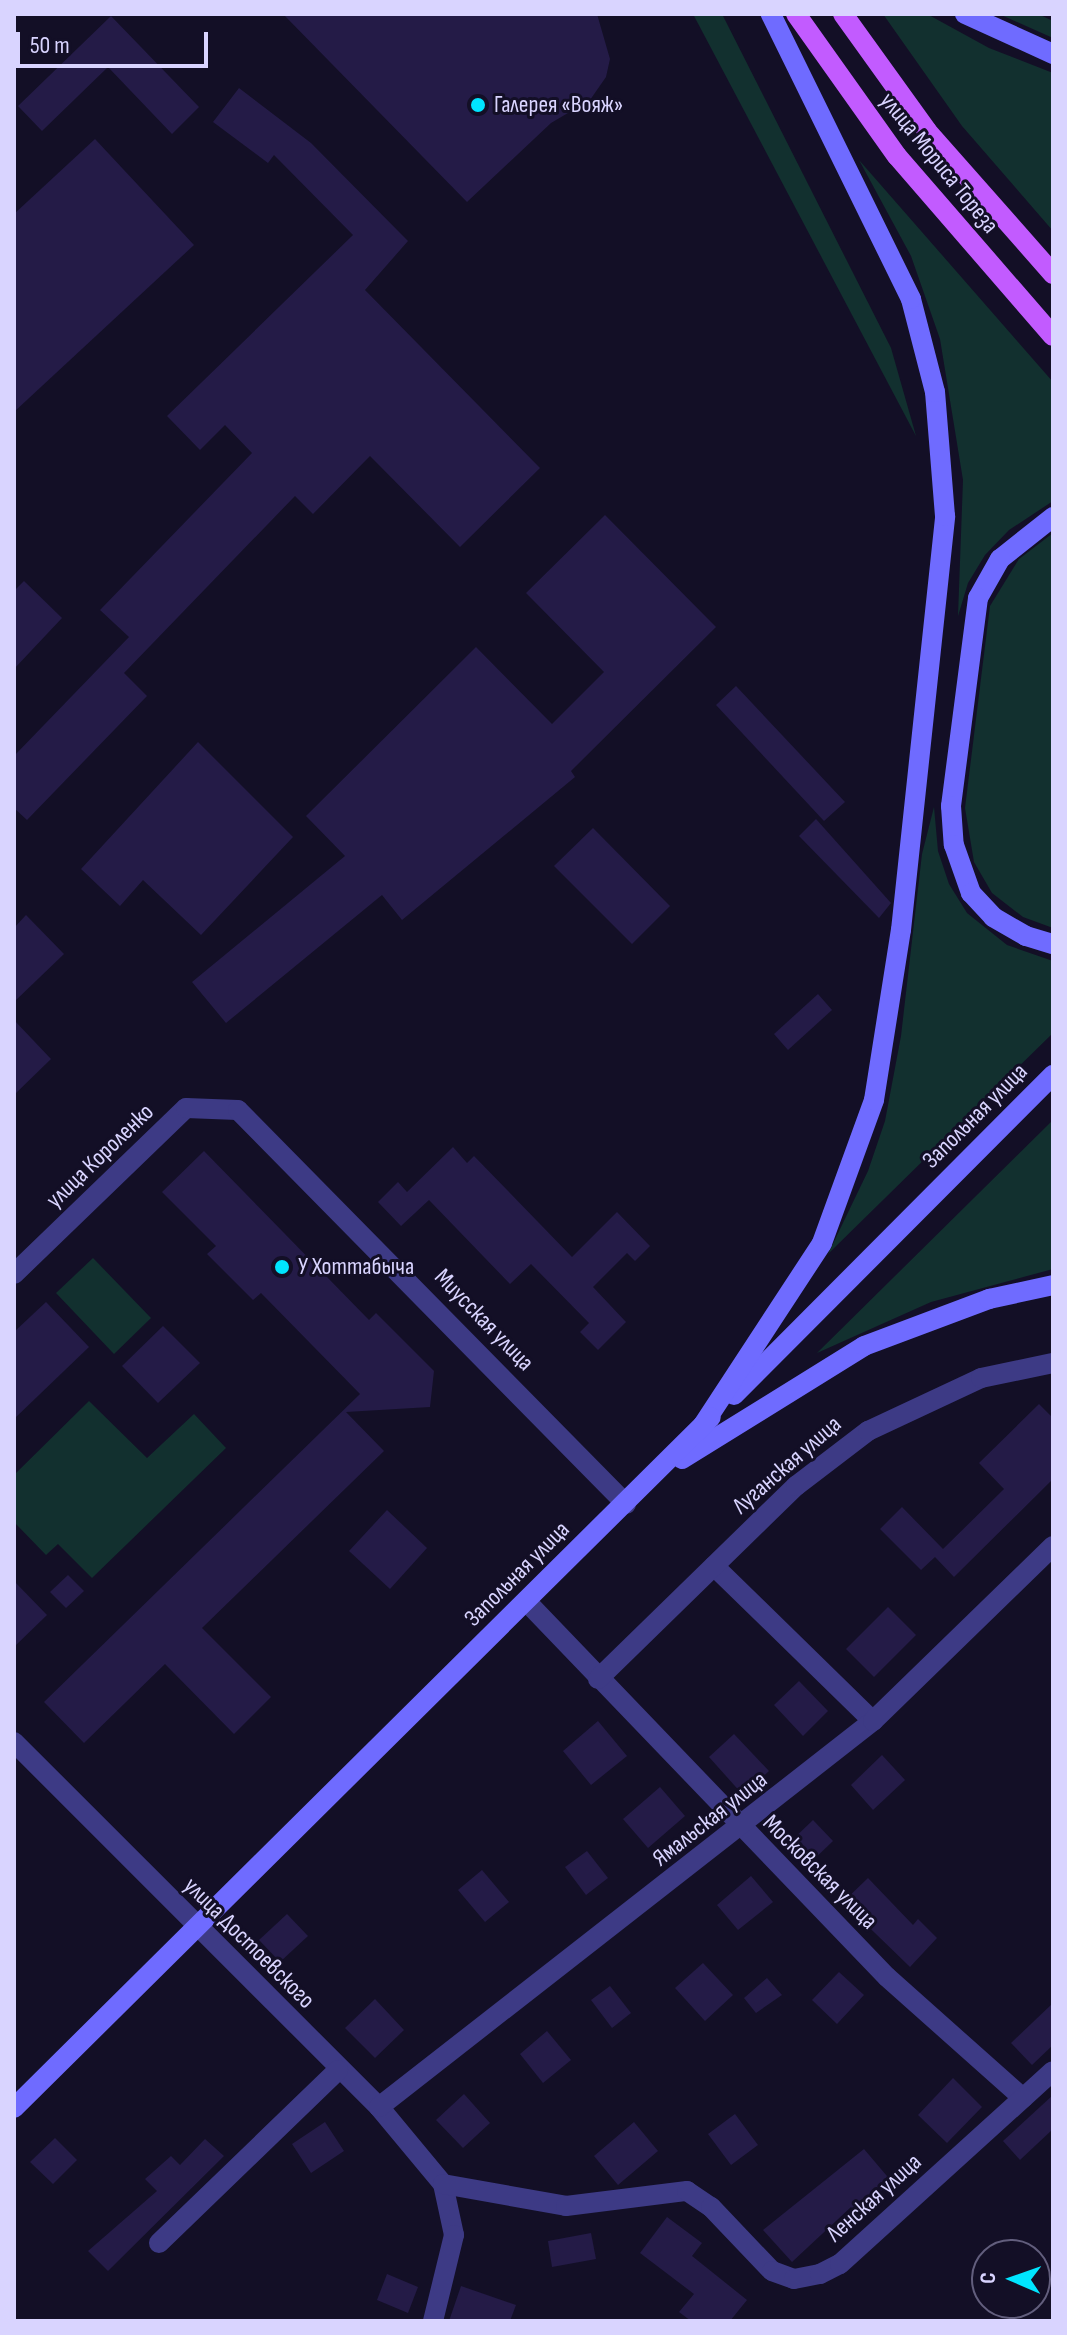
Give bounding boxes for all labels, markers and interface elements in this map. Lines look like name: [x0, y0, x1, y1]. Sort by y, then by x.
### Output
scale bar: [20, 16, 212, 66]
text: 50 m: [30, 31, 70, 60]
street label: улица Мориса Тореза: [873, 87, 1005, 239]
place label: Галерея «Вояж»: [494, 91, 623, 119]
marker: Галерея «Вояж»: [469, 96, 487, 114]
street label: Запольная улица: [916, 1057, 1034, 1175]
street label: улица Короленко: [40, 1098, 160, 1214]
place label: У Хоттабыча: [298, 1253, 414, 1281]
marker: У Хоттабыча: [273, 1258, 291, 1276]
street label: Миусская улица: [428, 1263, 540, 1377]
street label: Луганская улица: [727, 1410, 847, 1520]
street label: Запольная улица: [458, 1515, 576, 1633]
street label: Ямальская улица: [647, 1765, 773, 1873]
street label: Московская улица: [757, 1809, 883, 1935]
street label: улица Достоевского: [177, 1871, 321, 2015]
street label: Ленская улица: [821, 2148, 927, 2248]
north arrow: [971, 2239, 1051, 2319]
text: С: [975, 2272, 1002, 2284]

